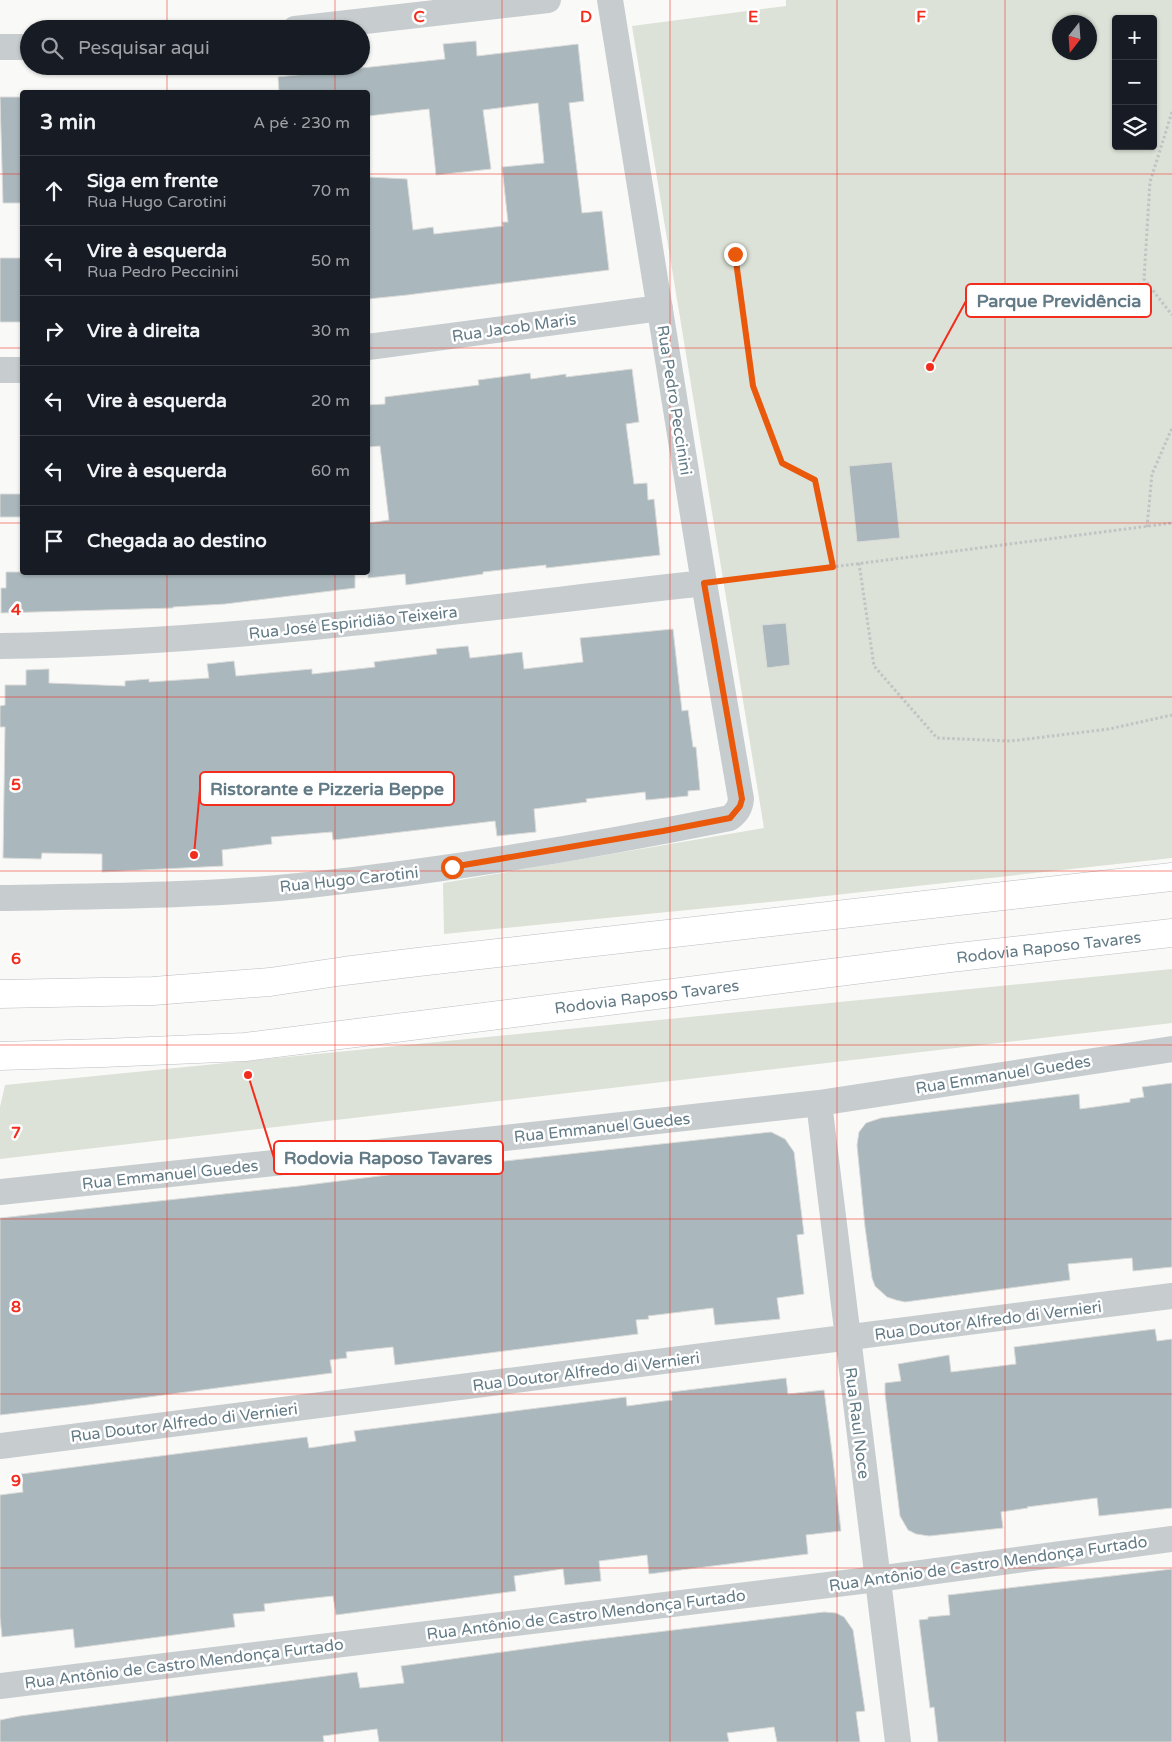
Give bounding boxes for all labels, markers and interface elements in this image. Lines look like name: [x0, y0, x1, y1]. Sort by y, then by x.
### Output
text: C: [413, 7, 425, 27]
text: D: [580, 7, 592, 27]
text: E: [748, 7, 758, 27]
text: F: [916, 7, 926, 27]
north arrow: [1052, 15, 1097, 60]
map controls: [1112, 15, 1157, 150]
button: +: [1112, 15, 1157, 60]
search box: [20, 20, 370, 75]
icon: search: [38, 34, 66, 62]
text: Pesquisar aqui: [78, 37, 210, 59]
button: −: [1112, 60, 1157, 105]
button: layers: [1112, 105, 1157, 150]
text: 3 min: [40, 110, 96, 135]
text: A pé · 230 m: [253, 113, 350, 133]
text: Siga em frente: [87, 170, 218, 192]
icon: ahead: [40, 177, 68, 205]
text: 70 m: [311, 181, 350, 201]
text: Rua Hugo Carotini: [87, 192, 226, 212]
text: Vire à esquerda: [87, 240, 227, 262]
route end: [724, 243, 747, 266]
icon: left: [40, 247, 68, 275]
text: 50 m: [311, 251, 350, 271]
text: Rua Pedro Peccinini: [87, 262, 239, 282]
callout: Parque Previdência: [966, 284, 1151, 317]
text: Parque Previdência: [977, 290, 1141, 312]
street label: Rua Jacob Maris: [451, 309, 578, 347]
icon: right: [40, 317, 68, 345]
text: Vire à direita: [87, 320, 200, 342]
text: 30 m: [311, 321, 350, 341]
street label: Rua Pedro Peccinini: [652, 324, 696, 477]
icon: left: [40, 387, 68, 415]
text: Vire à esquerda: [87, 390, 227, 412]
text: 20 m: [311, 391, 350, 411]
icon: left: [40, 457, 68, 485]
text: Vire à esquerda: [87, 460, 227, 482]
text: 60 m: [311, 461, 350, 481]
icon: arrive: [40, 527, 68, 555]
text: Chegada ao destino: [87, 530, 267, 552]
text: 4: [11, 600, 21, 620]
street label: Rua José Espiridião Teixeira: [248, 602, 458, 644]
callout: Ristorante e Pizzeria Beppe: [200, 772, 454, 805]
text: 5: [11, 775, 21, 795]
text: Ristorante e Pizzeria Beppe: [210, 778, 444, 800]
route start: [441, 856, 464, 879]
street label: Rua Hugo Carotini: [279, 863, 419, 897]
street label: Rodovia Raposo Tavares: [955, 928, 1142, 968]
text: 6: [11, 949, 21, 969]
street label: Rodovia Raposo Tavares: [553, 976, 740, 1019]
street label: Rua Emmanuel Guedes: [914, 1051, 1092, 1099]
street label: Rua Emmanuel Guedes: [513, 1109, 691, 1147]
text: 7: [11, 1123, 21, 1143]
callout: Rodovia Raposo Tavares: [274, 1141, 503, 1174]
text: Rodovia Raposo Tavares: [284, 1147, 493, 1169]
street label: Rua Emmanuel Guedes: [81, 1156, 259, 1194]
text: 8: [11, 1297, 21, 1317]
street label: Rua Doutor Alfredo di Vernieri: [873, 1297, 1103, 1345]
street label: Rua Doutor Alfredo di Vernieri: [471, 1348, 701, 1396]
street label: Rua Raul Noce: [840, 1366, 874, 1480]
street label: Rua Doutor Alfredo di Vernieri: [69, 1399, 299, 1447]
text: 9: [11, 1471, 21, 1491]
street label: Rua Antônio de Castro Mendonça Furtado: [828, 1532, 1149, 1596]
street label: Rua Antônio de Castro Mendonça Furtado: [425, 1585, 747, 1644]
street label: Rua Antônio de Castro Mendonça Furtado: [23, 1634, 345, 1693]

